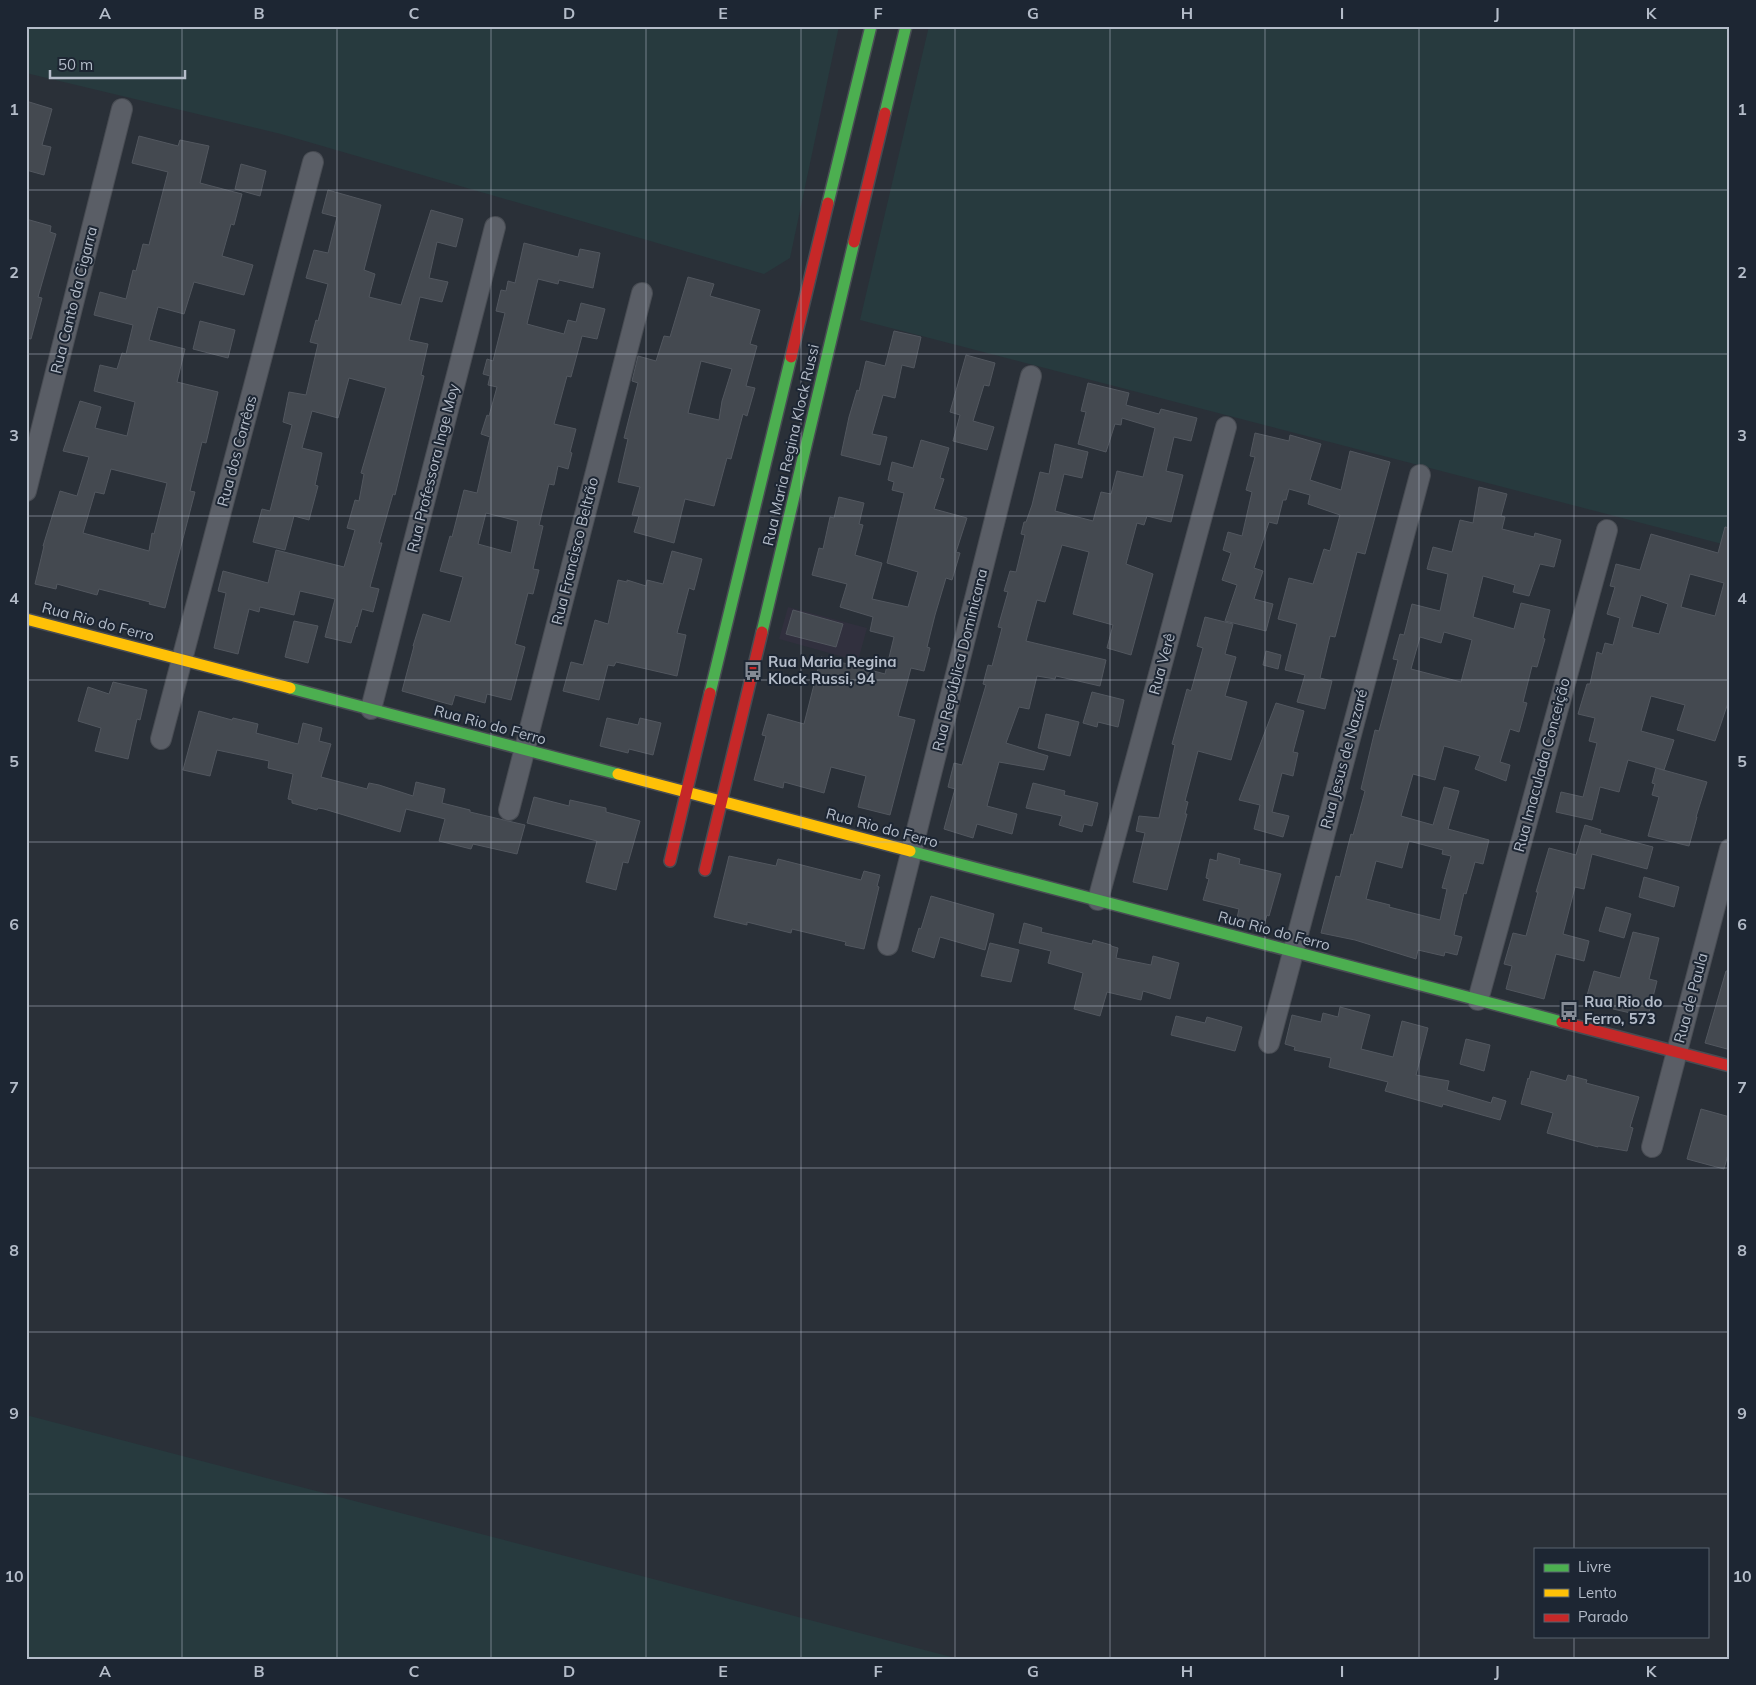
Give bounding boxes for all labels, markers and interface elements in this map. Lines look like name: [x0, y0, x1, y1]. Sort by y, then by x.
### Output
text: A: [99, 3, 111, 23]
text: B: [253, 3, 265, 23]
text: C: [409, 3, 420, 23]
text: D: [563, 3, 575, 23]
text: E: [718, 3, 728, 23]
text: F: [873, 3, 883, 23]
text: G: [1027, 3, 1039, 23]
text: H: [1181, 3, 1193, 23]
text: I: [1340, 3, 1344, 23]
text: J: [1494, 3, 1500, 23]
text: K: [1646, 3, 1658, 23]
scale bar: [50, 48, 185, 80]
text: 50 m: [58, 55, 93, 74]
text: 1: [9, 99, 19, 119]
text: 1: [1737, 99, 1747, 119]
street label: Rua Canto da Cigarra: [46, 224, 101, 375]
text: 2: [9, 262, 19, 282]
text: 2: [1737, 262, 1747, 282]
street label: Rua Maria Regina Klock Russi: [758, 342, 823, 548]
street label: Rua Professora Inge Moy: [402, 382, 463, 554]
street label: Rua dos Corrêas: [213, 393, 261, 509]
text: 3: [9, 425, 19, 445]
text: 3: [1737, 425, 1747, 445]
street label: Rua Francisco Beltrão: [547, 475, 602, 627]
street label: Rua República Dominicana: [928, 567, 991, 753]
text: 4: [9, 588, 19, 608]
text: 4: [1737, 588, 1747, 608]
street label: Rua Rio do Ferro: [40, 597, 156, 646]
street label: Rua Verê: [1144, 631, 1179, 697]
place label: Rua Maria Regina Klock Russi, 94: [768, 652, 897, 688]
bus stop icon: Rua Maria Regina Klock Russi, 94: [742, 660, 764, 682]
street label: Rua Imaculada Conceição: [1509, 676, 1574, 854]
street label: Rua Jesus de Nazaré: [1316, 687, 1371, 831]
street label: Rua Rio do Ferro: [432, 700, 548, 749]
text: 5: [9, 751, 19, 771]
text: 5: [1737, 751, 1747, 771]
street label: Rua Rio do Ferro: [824, 803, 940, 852]
street label: Rua Rio do Ferro: [1216, 906, 1332, 955]
text: 6: [9, 914, 19, 934]
text: 6: [1737, 914, 1747, 934]
street label: Rua de Paula: [1669, 951, 1712, 1045]
place label: Rua Rio do Ferro, 573: [1584, 992, 1663, 1028]
bus stop icon: Rua Rio do Ferro, 573: [1558, 1000, 1580, 1022]
text: 7: [9, 1077, 19, 1097]
text: 7: [1737, 1077, 1747, 1097]
text: 8: [9, 1240, 19, 1260]
text: 8: [1737, 1240, 1747, 1260]
text: 9: [9, 1403, 19, 1423]
text: 9: [1737, 1403, 1747, 1423]
legend: [1534, 1548, 1708, 1638]
text: Livre: [1578, 1557, 1611, 1576]
text: 10: [4, 1566, 24, 1586]
text: 10: [1732, 1566, 1752, 1586]
text: Lento: [1578, 1583, 1617, 1602]
text: Parado: [1578, 1607, 1628, 1626]
text: A: [99, 1661, 111, 1681]
text: B: [253, 1661, 265, 1681]
text: C: [409, 1661, 420, 1681]
text: D: [563, 1661, 575, 1681]
text: E: [718, 1661, 728, 1681]
text: F: [873, 1661, 883, 1681]
text: G: [1027, 1661, 1039, 1681]
text: H: [1181, 1661, 1193, 1681]
text: I: [1340, 1661, 1344, 1681]
text: J: [1494, 1661, 1500, 1681]
text: K: [1646, 1661, 1658, 1681]

